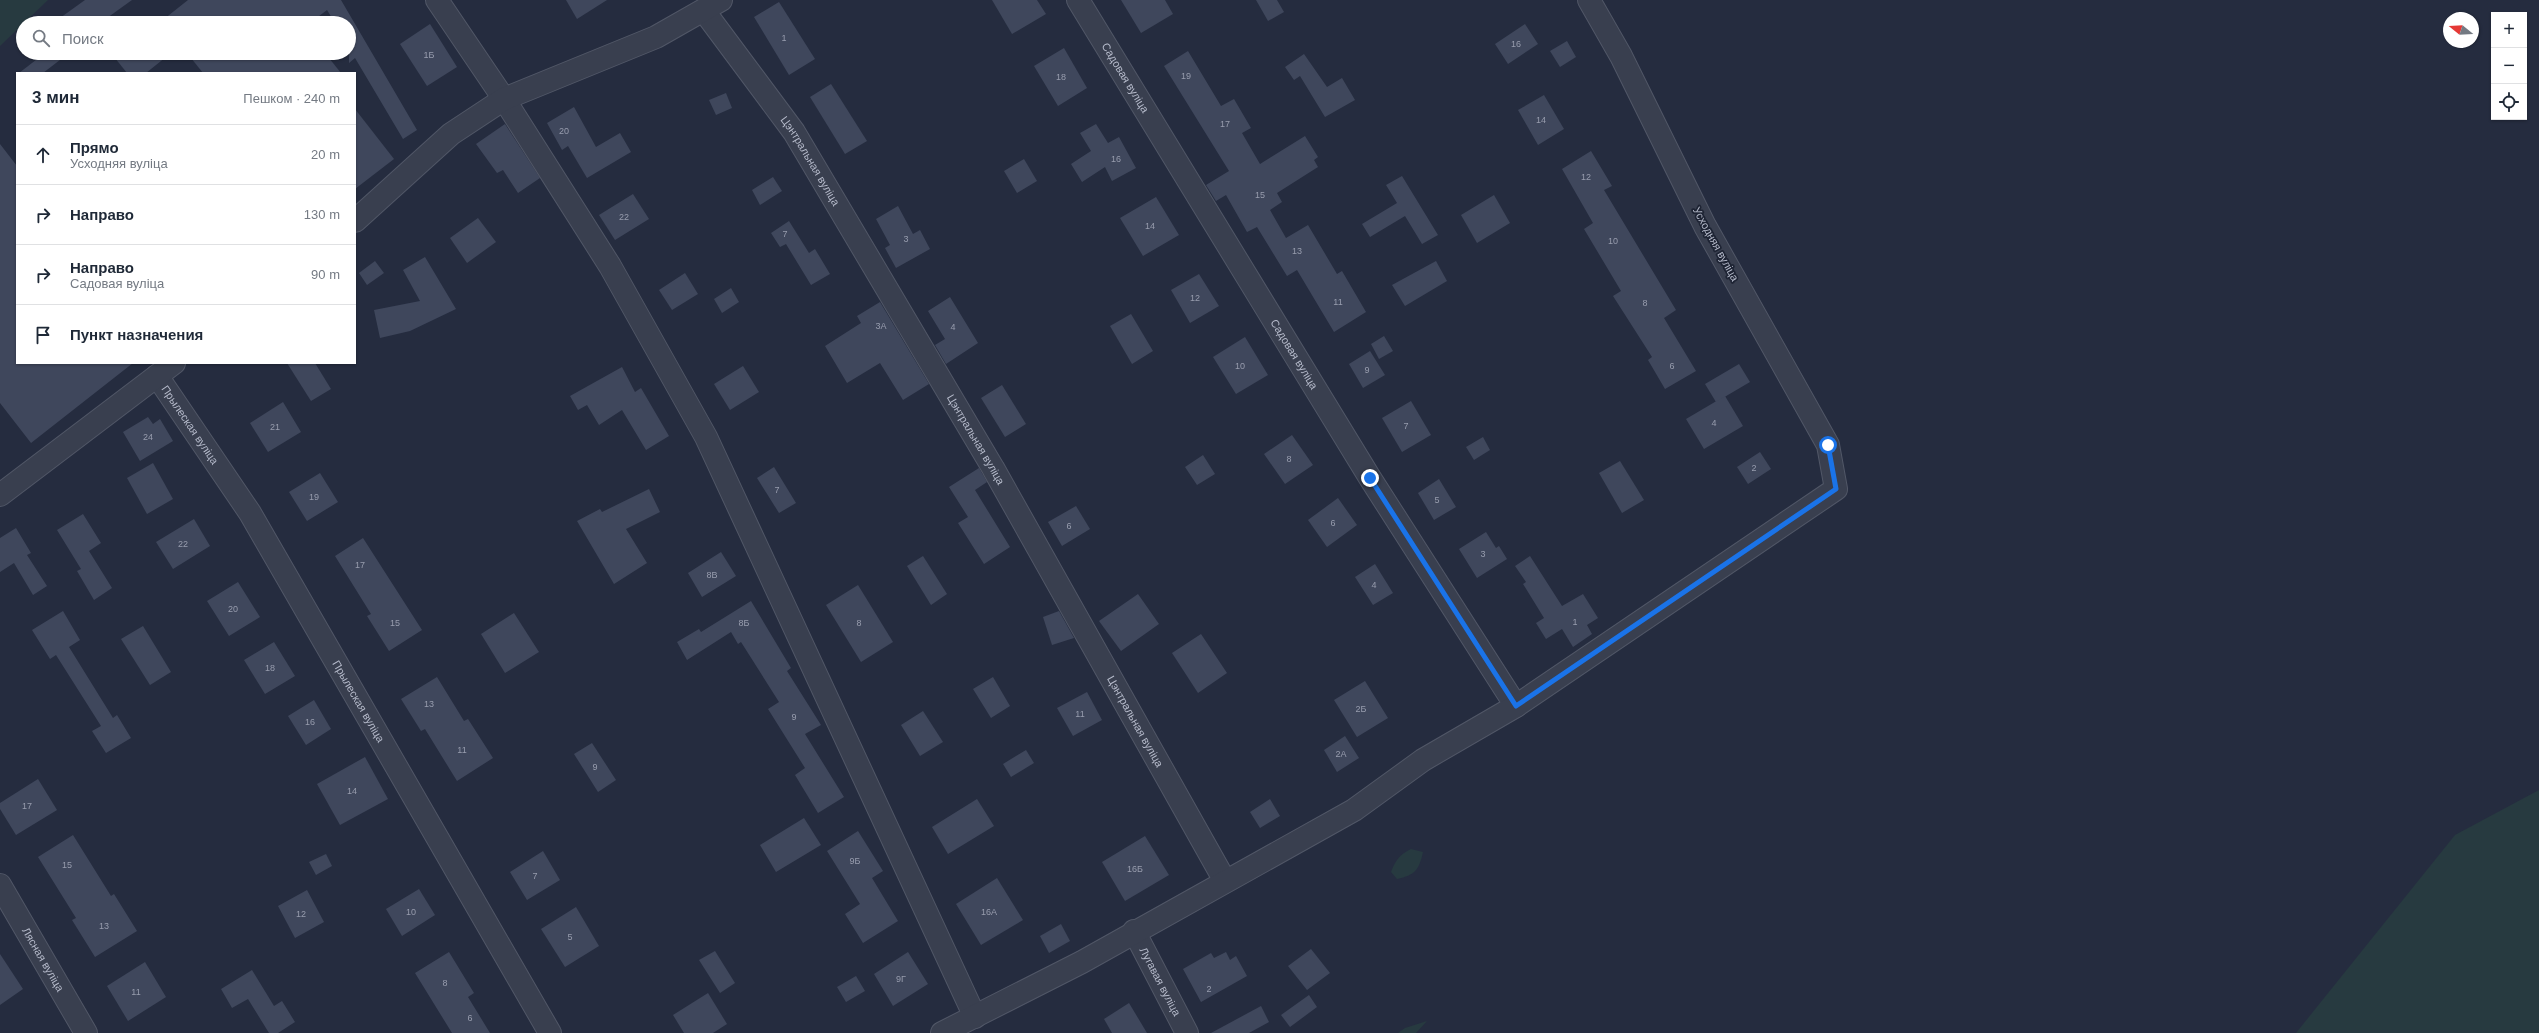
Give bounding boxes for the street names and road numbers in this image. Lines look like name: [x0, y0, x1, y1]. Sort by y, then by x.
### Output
street label: Садовая вуліца: [1100, 40, 1152, 116]
street label: Цэнтральная вуліца: [778, 114, 843, 209]
street label: Усходняя вуліца: [1691, 205, 1742, 284]
street label: Садовая вуліца: [1268, 317, 1321, 392]
street label: Прылеская вуліца: [159, 383, 222, 467]
street label: Цэнтральная вуліца: [945, 392, 1007, 487]
street label: Прылеская вуліца: [330, 658, 387, 745]
street label: Цэнтральная вуліца: [1105, 674, 1166, 770]
street label: Лясная вуліца: [20, 925, 67, 994]
street label: Лугавая вуліца: [1137, 945, 1183, 1019]

